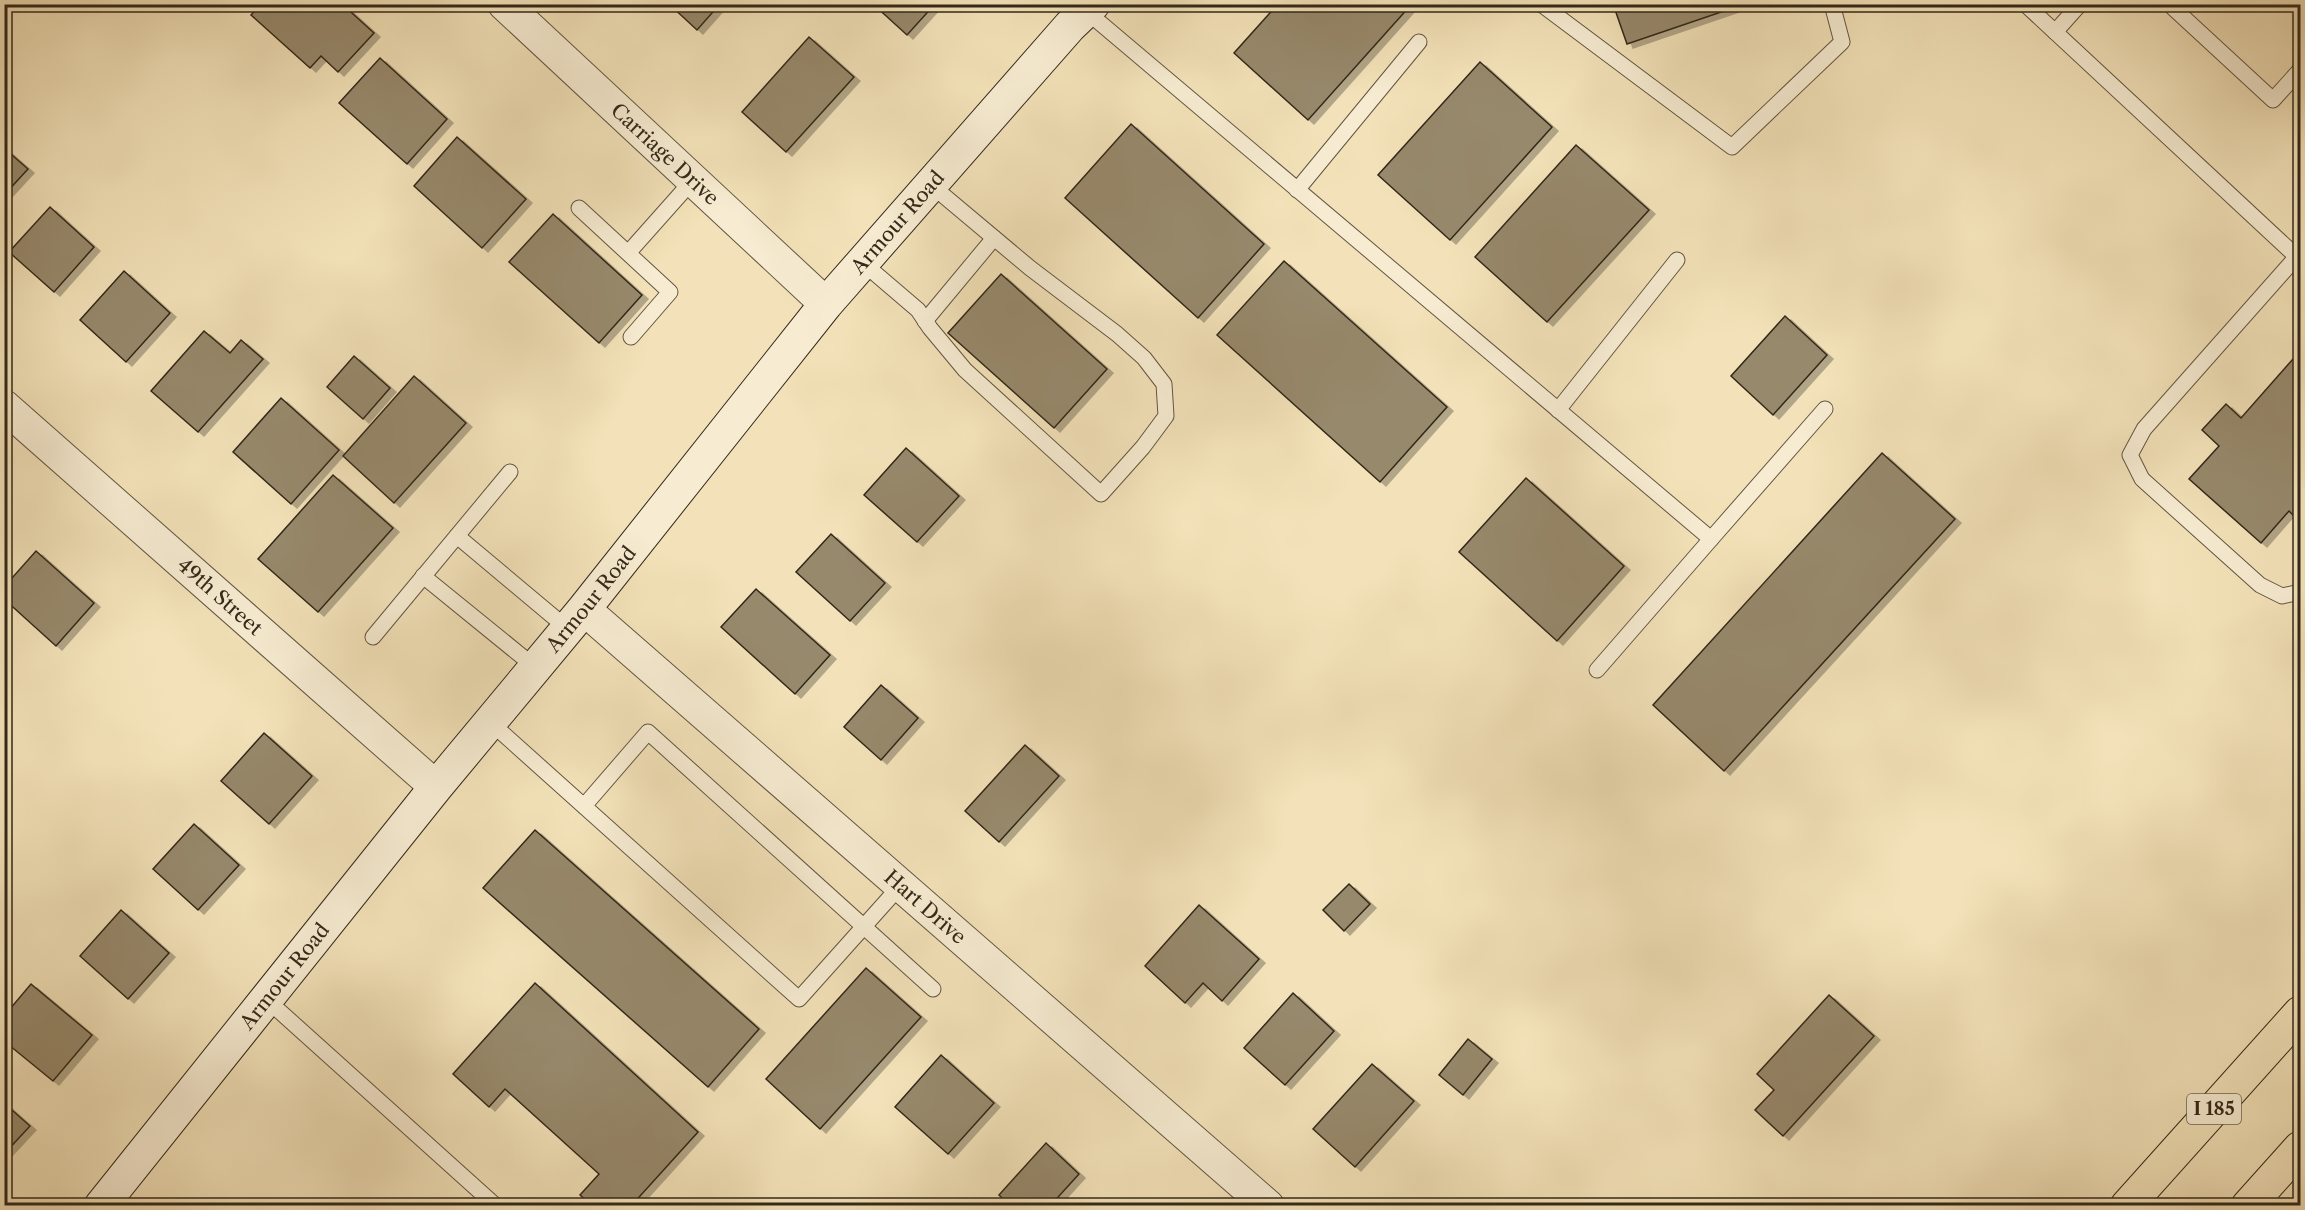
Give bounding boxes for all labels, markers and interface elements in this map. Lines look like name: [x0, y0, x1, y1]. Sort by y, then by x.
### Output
street label: Carriage Drive: [606, 98, 724, 210]
street label: Armour Road: [845, 166, 949, 280]
street label: Armour Road: [540, 541, 641, 658]
street label: 49th Street: [173, 553, 267, 640]
street label: Hart Drive: [880, 865, 971, 949]
street label: Armour Road: [234, 918, 334, 1035]
road number: I 185: [2187, 1094, 2241, 1124]

